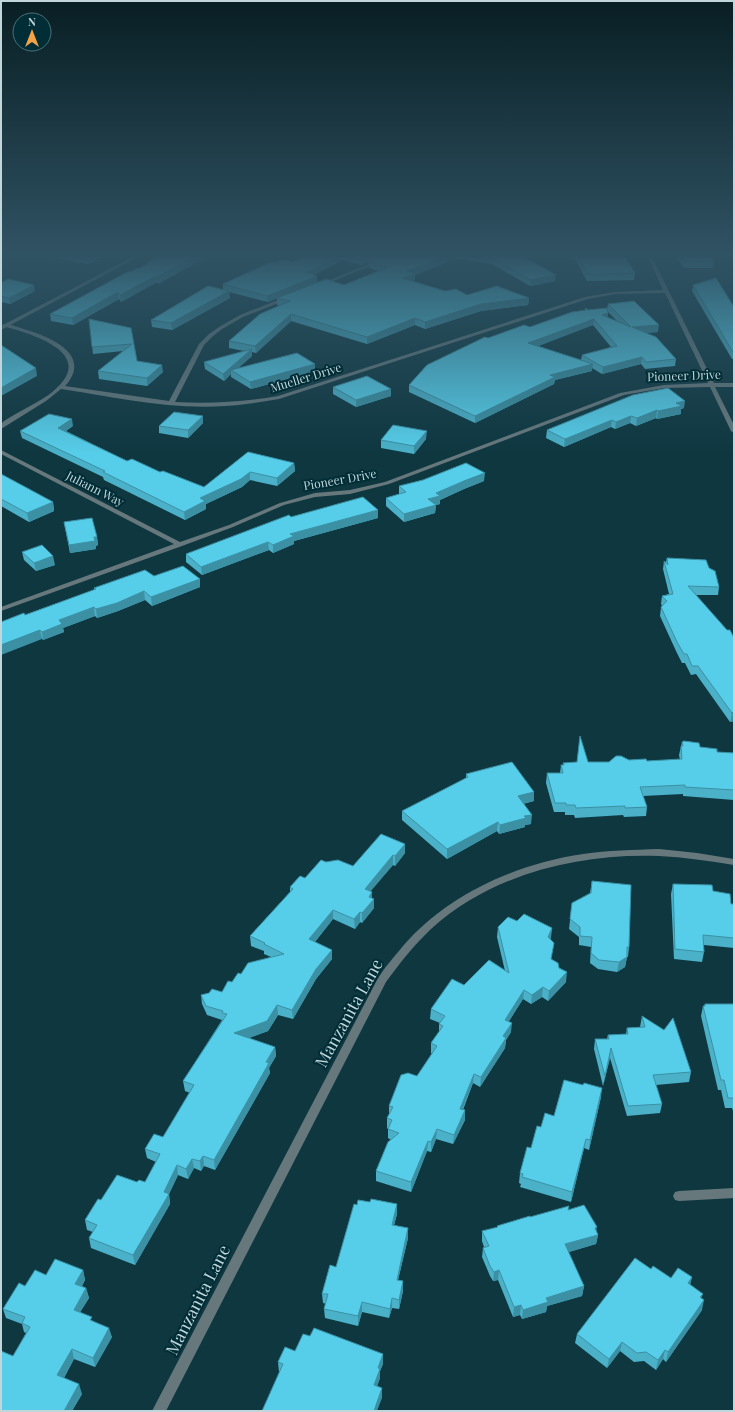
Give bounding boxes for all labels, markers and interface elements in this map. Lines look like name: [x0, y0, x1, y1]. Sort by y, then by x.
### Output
north arrow: [12, 12, 52, 52]
text: N: [28, 14, 36, 29]
street label: Mueller Drive: [268, 359, 343, 395]
street label: Pioneer Drive: [647, 366, 721, 384]
street label: Pioneer Drive: [302, 465, 378, 493]
street label: Juliann Way: [63, 466, 127, 509]
street label: Manzanita Lane: [309, 954, 387, 1071]
street label: Manzanita Lane: [160, 1241, 234, 1358]

